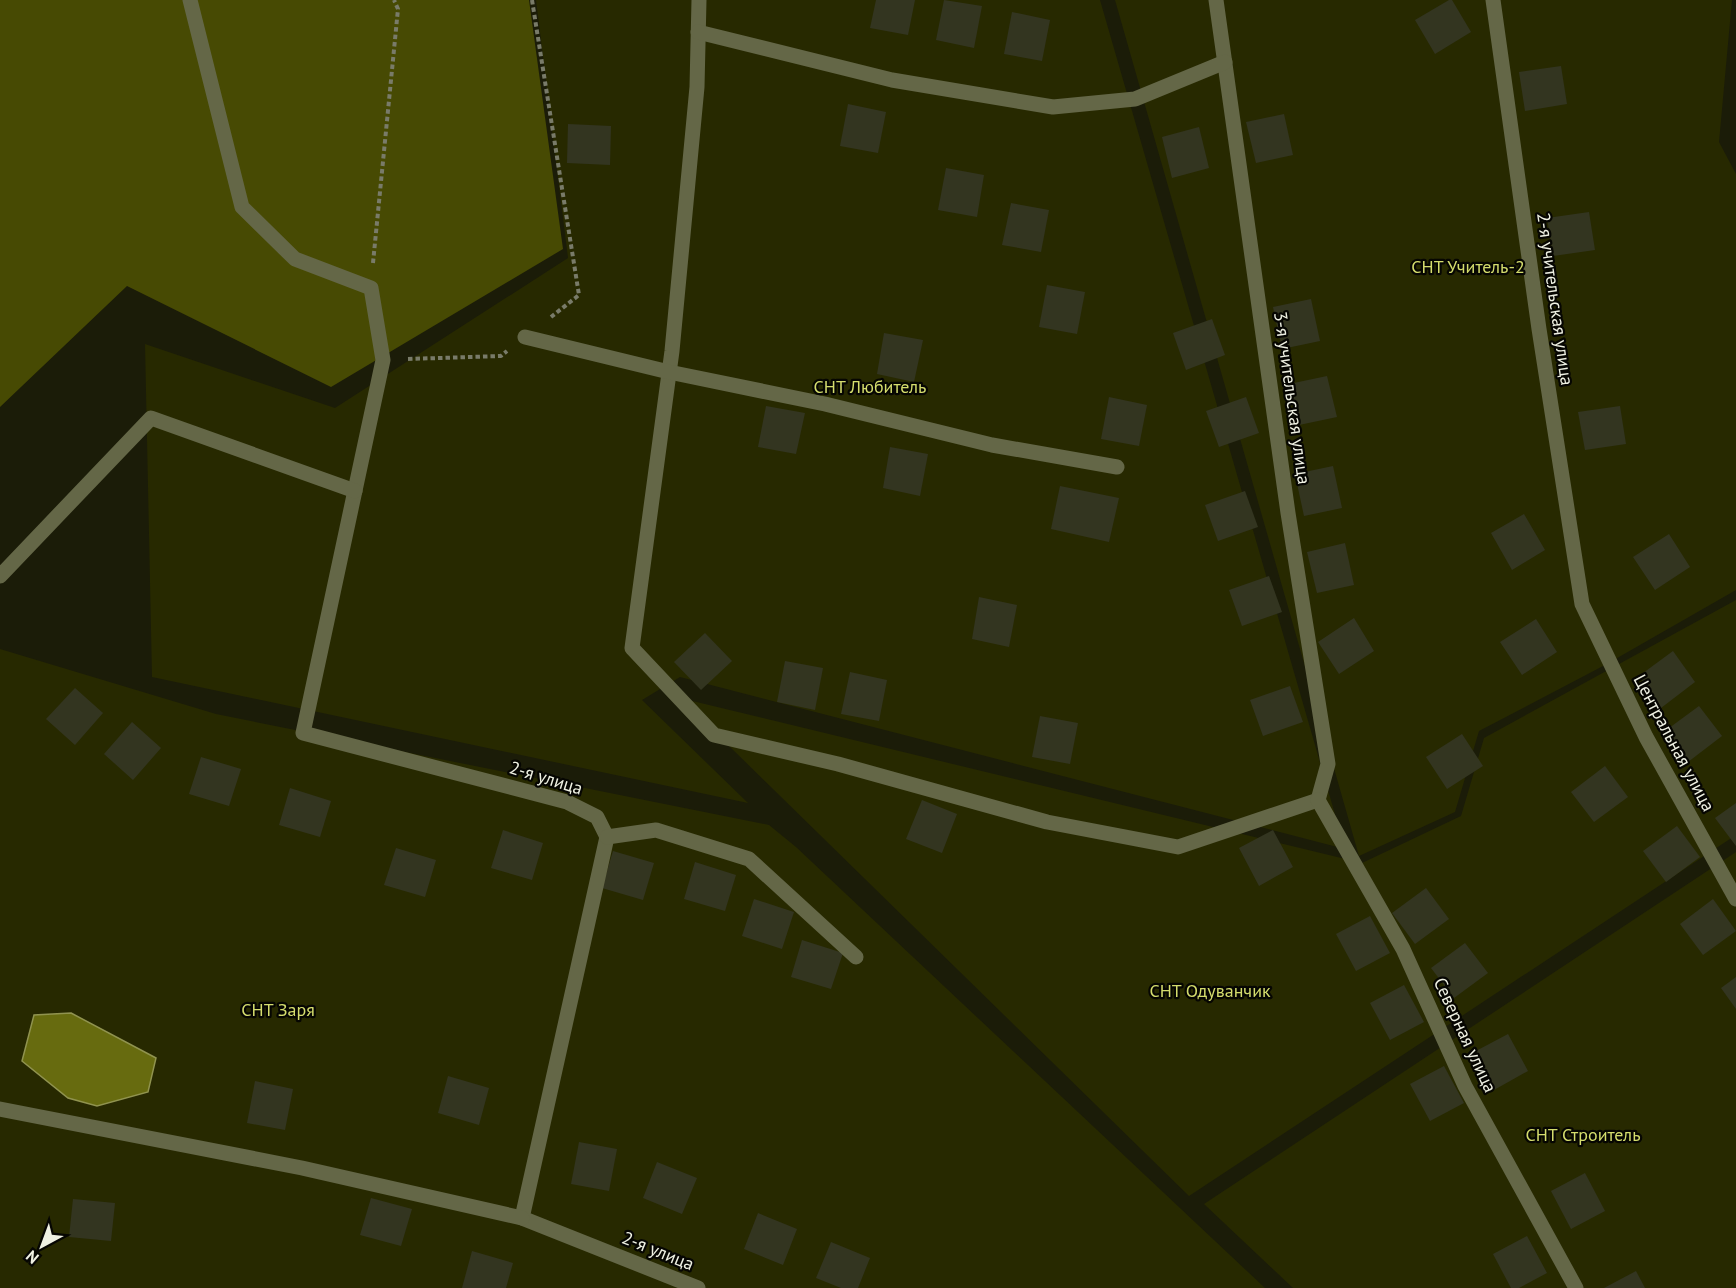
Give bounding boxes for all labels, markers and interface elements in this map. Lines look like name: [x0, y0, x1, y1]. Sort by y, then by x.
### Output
street label: 2-я учительская улица: [1532, 211, 1579, 387]
park label: СНТ Учитель-2: [1411, 255, 1525, 278]
street label: 3-я учительская улица: [1269, 310, 1316, 486]
park label: СНТ Любитель: [814, 375, 926, 398]
street label: Центральная улица: [1629, 670, 1720, 815]
street label: 2-я улица: [507, 755, 586, 800]
street label: Северная улица: [1429, 974, 1502, 1096]
park label: СНТ Одуванчик: [1149, 979, 1271, 1002]
park label: СНТ Заря: [241, 998, 315, 1021]
park label: СНТ Строитель: [1525, 1123, 1641, 1146]
north arrow: [12, 1216, 72, 1276]
street label: 2-я улица: [619, 1226, 697, 1275]
text: N: [22, 1246, 43, 1268]

